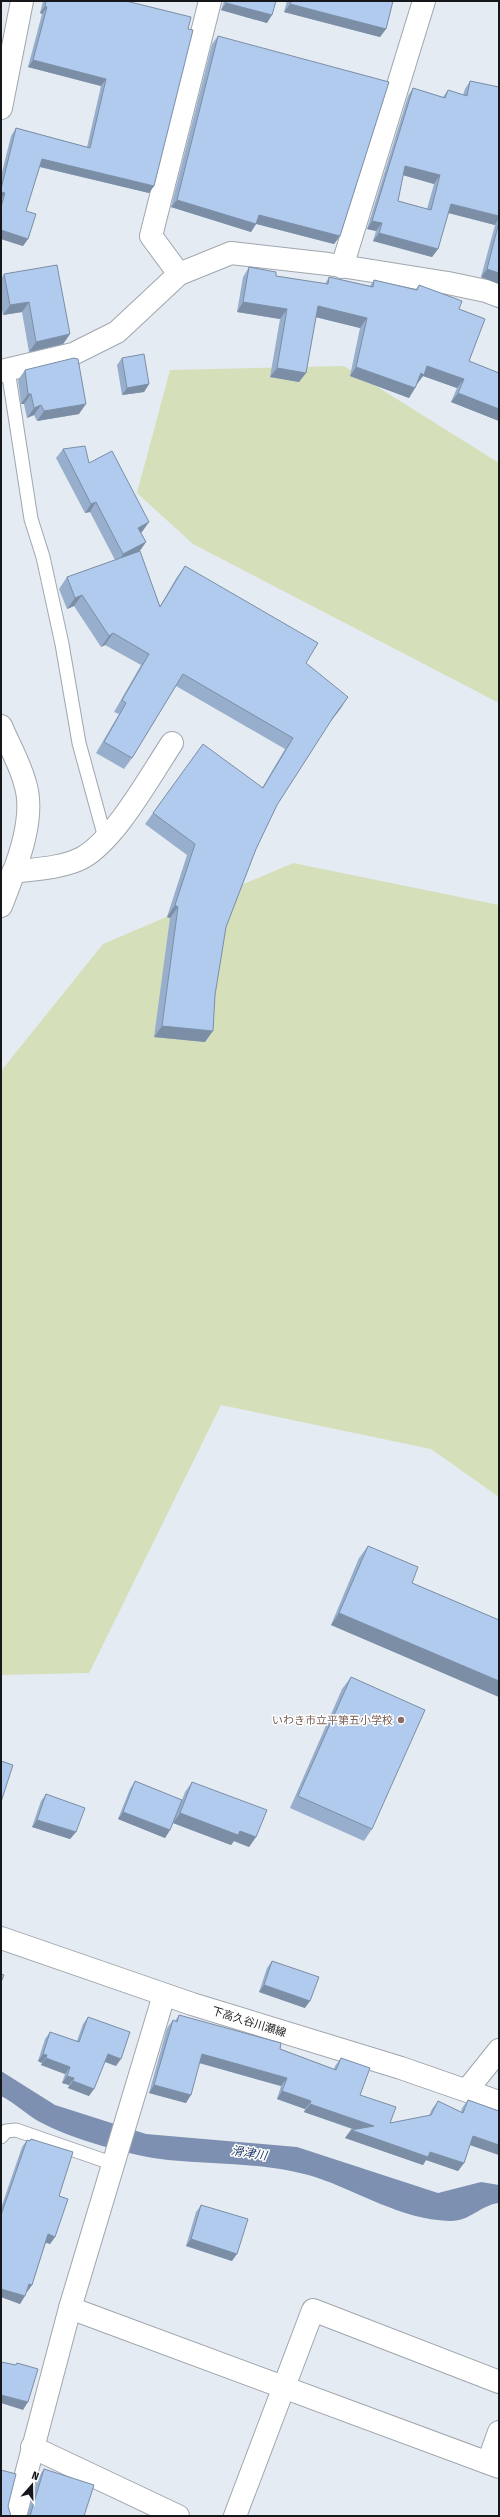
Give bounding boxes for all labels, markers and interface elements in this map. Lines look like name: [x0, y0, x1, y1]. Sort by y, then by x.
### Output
place label: いわき市立平第五小学校: [272, 1714, 393, 1727]
marker: いわき市立平第五小学校: [396, 1715, 406, 1725]
street label: 下高久谷川瀬線: [210, 2005, 288, 2039]
water label: 滑津川: [230, 2143, 270, 2163]
north arrow: [12, 2465, 52, 2505]
text: N: [30, 2469, 41, 2483]

